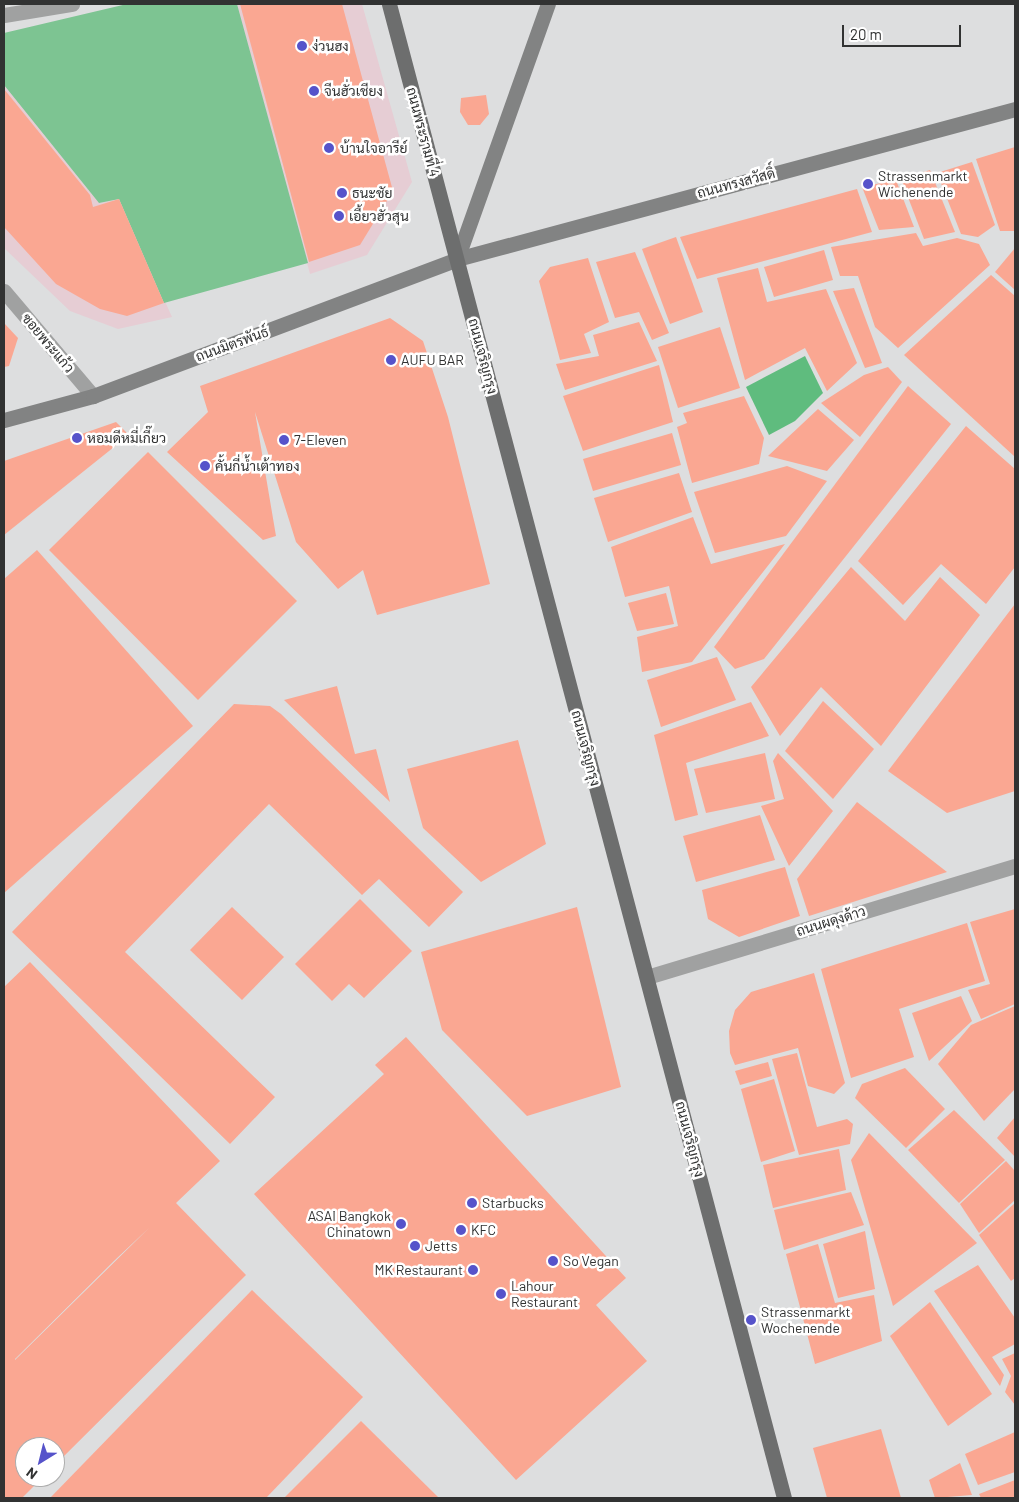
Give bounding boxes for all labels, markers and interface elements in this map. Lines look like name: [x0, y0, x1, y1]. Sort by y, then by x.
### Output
scale bar: [844, 15, 963, 47]
text: 20 m: [850, 25, 882, 43]
place label: ง่วนฮง: [312, 38, 349, 54]
marker: ง่วนฮง: [296, 40, 308, 52]
place label: จีนฮั่วเชียง: [324, 83, 383, 99]
marker: จีนฮั่วเชียง: [308, 85, 320, 97]
street label: ถนนพระรามที่ 4: [403, 85, 443, 179]
place label: บ้านใจอารีย์: [340, 140, 408, 156]
marker: บ้านใจอารีย์: [322, 141, 336, 155]
street label: ถนนทรงสวัสดิ์: [695, 165, 777, 201]
place label: Strassenmarkt Wichenende: [878, 168, 968, 200]
marker: Strassenmarkt Wichenende: [862, 178, 874, 190]
place label: ธนะชัย: [352, 185, 392, 201]
marker: ธนะชัย: [336, 187, 348, 199]
place label: เอี้ยวฮั่วสุน: [349, 208, 409, 224]
marker: เอี้ยวฮั่วสุน: [333, 210, 345, 222]
street label: ซอยพระแก้ว: [18, 310, 78, 376]
street label: ถนนเจริญกรุง: [465, 316, 501, 396]
street label: ถนนมิตรพันธ์: [193, 323, 271, 365]
place label: AUFU BAR: [401, 352, 464, 368]
marker: AUFU BAR: [385, 354, 397, 366]
place label: หอมดีหมี่เกี๊ยว: [87, 430, 166, 446]
marker: หอมดีหมี่เกี๊ยว: [71, 432, 83, 444]
place label: 7-Eleven: [294, 432, 347, 448]
marker: 7-Eleven: [278, 434, 290, 446]
place label: คั้นกี่น้ำเต้าทอง: [215, 458, 300, 474]
marker: คั้นกี่น้ำเต้าทอง: [199, 460, 211, 472]
street label: ถนนเจริญกรุง: [568, 708, 604, 788]
street label: ถนนผดุงด้าว: [794, 903, 868, 939]
street label: ถนนเจริญกรุง: [672, 1099, 708, 1179]
place label: Starbucks: [482, 1195, 544, 1211]
marker: Starbucks: [466, 1197, 478, 1209]
place label: ASAI Bangkok Chinatown: [308, 1208, 391, 1240]
marker: ASAI Bangkok Chinatown: [395, 1218, 407, 1230]
place label: KFC: [471, 1222, 496, 1238]
marker: KFC: [455, 1224, 467, 1236]
place label: Jetts: [425, 1238, 457, 1254]
marker: Jetts: [409, 1240, 421, 1252]
place label: So Vegan: [563, 1253, 619, 1269]
marker: So Vegan: [547, 1255, 559, 1267]
place label: MK Restaurant: [374, 1262, 463, 1278]
marker: MK Restaurant: [467, 1264, 479, 1276]
place label: Lahour Restaurant: [511, 1278, 578, 1310]
marker: Lahour Restaurant: [495, 1288, 507, 1300]
place label: Strassenmarkt Wochenende: [761, 1304, 851, 1336]
marker: Strassenmarkt Wochenende: [745, 1314, 757, 1326]
north arrow: [15, 1437, 65, 1487]
text: N: [23, 1464, 40, 1483]

